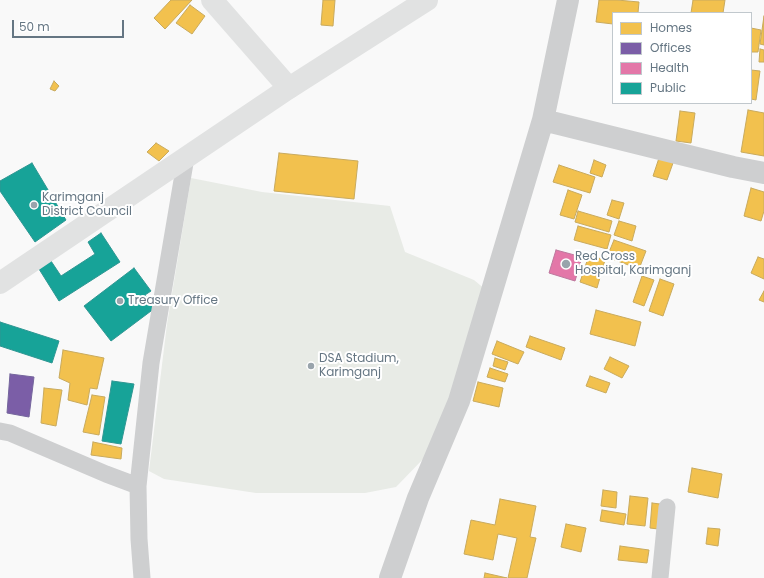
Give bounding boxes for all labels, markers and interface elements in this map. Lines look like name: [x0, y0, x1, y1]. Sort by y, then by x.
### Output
scale bar: [14, 12, 126, 38]
legend: [612, 12, 752, 104]
text: 50 m: [19, 18, 50, 35]
text: Homes: [650, 19, 692, 36]
text: Offices: [650, 39, 691, 56]
text: Health: [650, 59, 689, 76]
text: Public: [650, 79, 686, 96]
place label: Karimganj District Council: [42, 191, 132, 219]
marker: Karimganj District Council: [29, 200, 39, 210]
place label: Red Cross Hospital, Karimganj: [575, 250, 691, 278]
marker: Red Cross Hospital, Karimganj: [560, 258, 572, 270]
place label: Treasury Office: [128, 294, 218, 308]
marker: Treasury Office: [115, 296, 125, 306]
place label: DSA Stadium, Karimganj: [319, 352, 399, 380]
marker: DSA Stadium, Karimganj: [306, 361, 316, 371]

